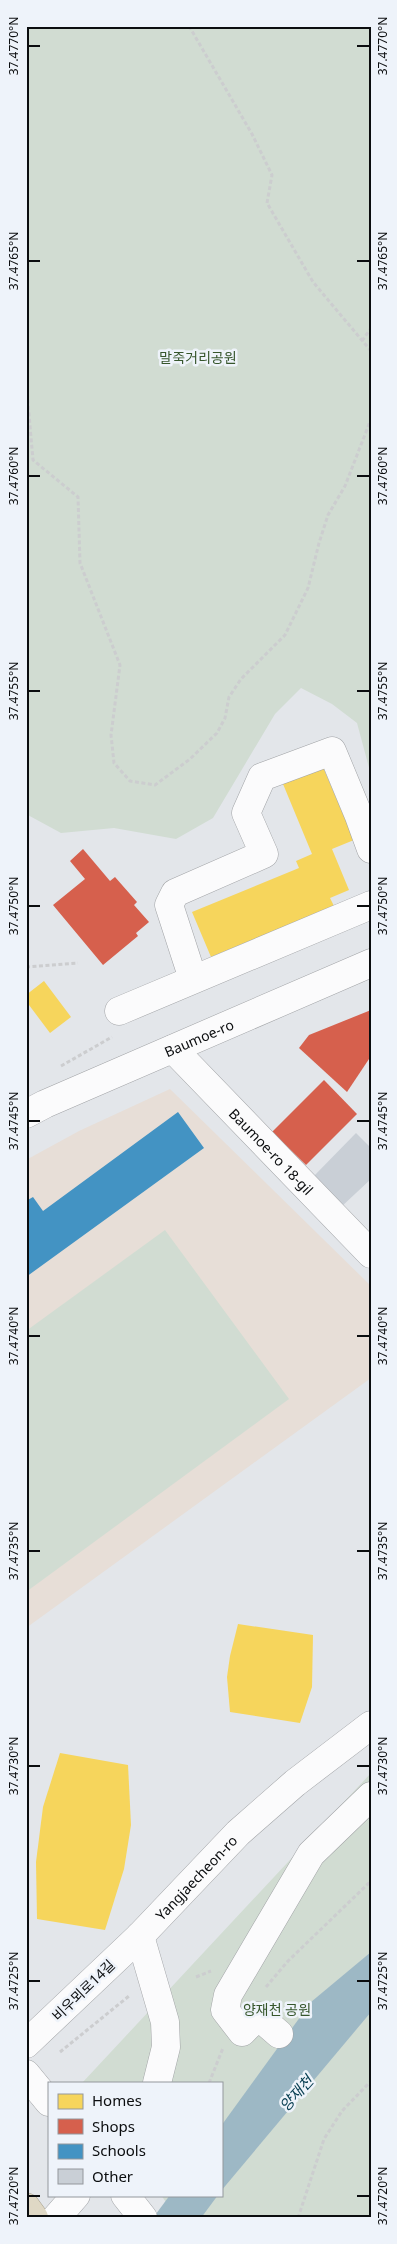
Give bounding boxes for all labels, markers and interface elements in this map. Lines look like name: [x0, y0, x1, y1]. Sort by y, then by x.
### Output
text: 37.4770°N: [5, 17, 22, 75]
text: 37.4770°N: [374, 17, 391, 75]
text: 37.4765°N: [5, 232, 22, 290]
text: 37.4765°N: [374, 232, 391, 290]
park label: 말죽거리공원: [159, 348, 237, 367]
text: 37.4760°N: [5, 447, 22, 505]
text: 37.4760°N: [374, 447, 391, 505]
text: 37.4755°N: [5, 662, 22, 720]
text: 37.4755°N: [374, 662, 391, 720]
text: 37.4750°N: [5, 877, 22, 935]
text: 37.4750°N: [374, 877, 391, 935]
street label: Baumoe-ro: [161, 1014, 236, 1061]
text: 37.4745°N: [5, 1092, 22, 1150]
text: 37.4745°N: [374, 1092, 391, 1150]
street label: Baumoe-ro 18-gil: [225, 1104, 318, 1199]
text: 37.4740°N: [5, 1307, 22, 1365]
text: 37.4740°N: [374, 1307, 391, 1365]
text: 37.4735°N: [5, 1522, 22, 1580]
text: 37.4735°N: [374, 1522, 391, 1580]
text: 37.4730°N: [5, 1737, 22, 1795]
text: 37.4730°N: [374, 1737, 391, 1795]
street label: Yangjaecheon-ro: [151, 1831, 241, 1924]
text: 37.4725°N: [5, 1952, 22, 2010]
text: 37.4725°N: [374, 1952, 391, 2010]
street label: 비우뫼로14길: [47, 1955, 119, 2025]
park label: 양재천 공원: [243, 2000, 311, 2019]
water label: 양재천: [275, 2069, 319, 2115]
legend: [48, 2082, 222, 2196]
text: Homes: [92, 2090, 142, 2110]
text: Shops: [92, 2116, 135, 2136]
text: Schools: [92, 2140, 146, 2160]
text: Other: [92, 2166, 133, 2186]
text: 37.4720°N: [5, 2167, 22, 2225]
text: 37.4720°N: [374, 2167, 391, 2225]

